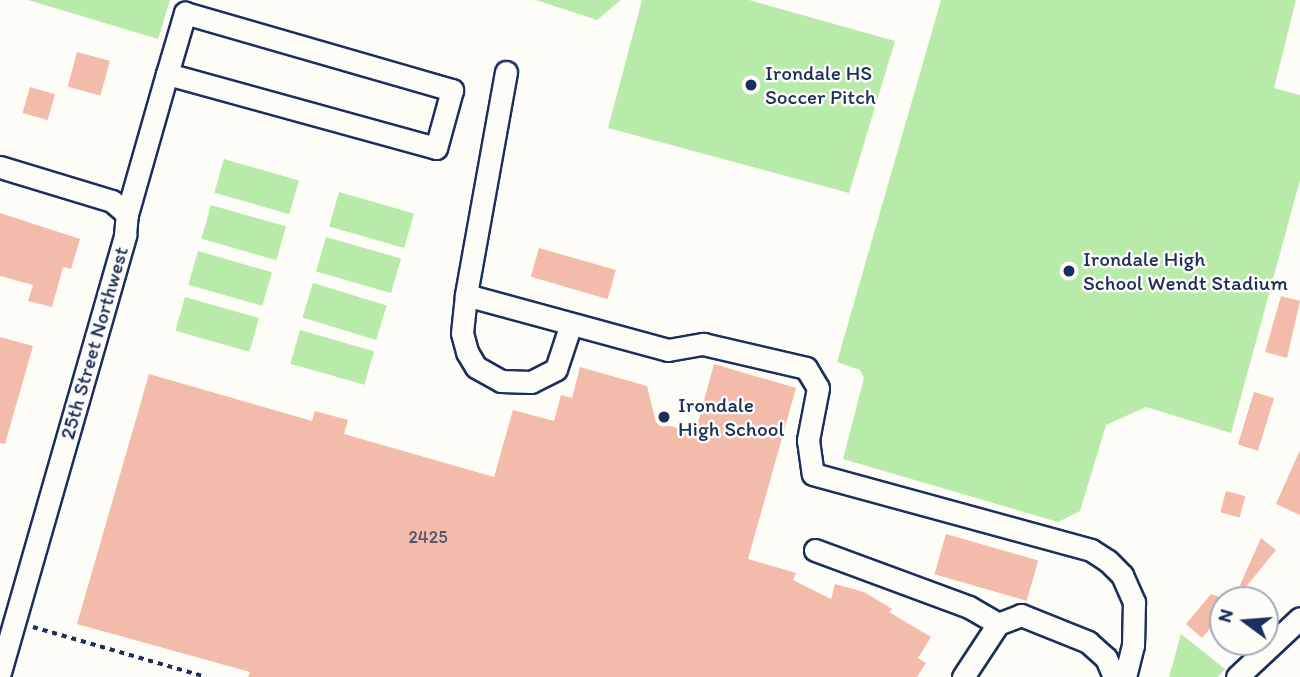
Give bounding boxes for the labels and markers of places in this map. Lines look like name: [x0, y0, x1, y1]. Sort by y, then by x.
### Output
place label: Irondale HS Soccer Pitch: [765, 60, 876, 110]
marker: Irondale HS Soccer Pitch: [743, 77, 759, 93]
place label: Irondale High School Wendt Stadium: [1083, 246, 1287, 296]
marker: Irondale High School Wendt Stadium: [1061, 263, 1077, 279]
place label: Irondale High School: [678, 392, 784, 442]
marker: Irondale High School: [656, 409, 672, 425]

